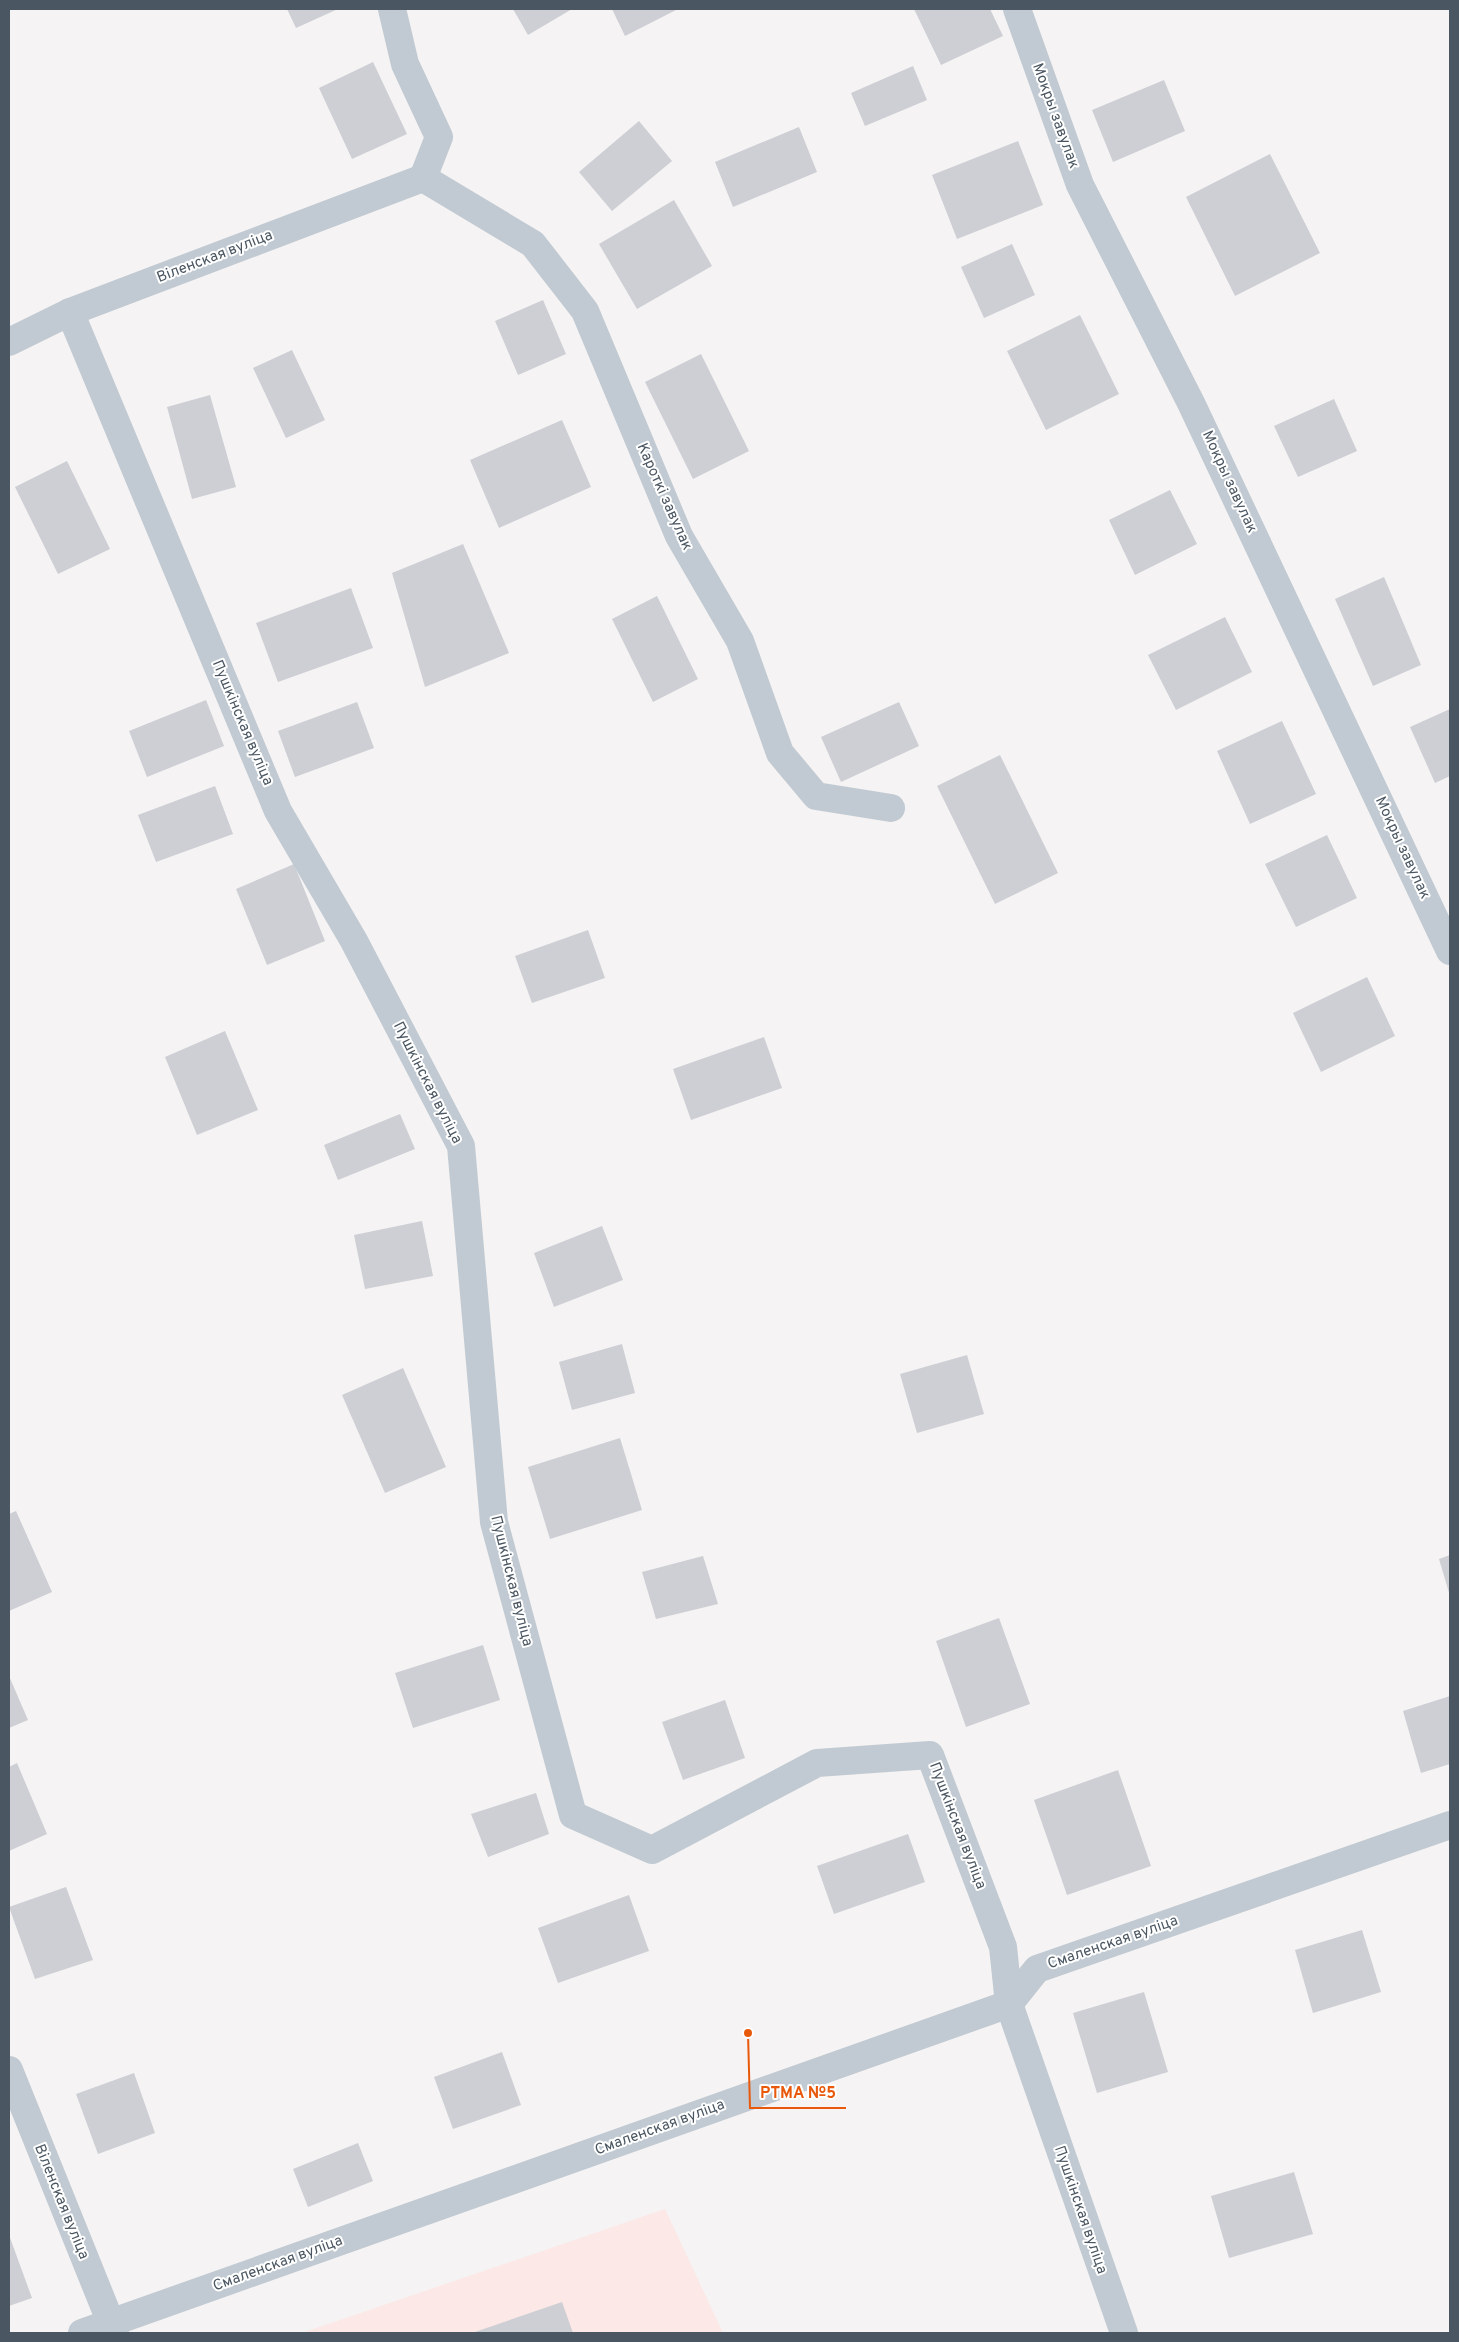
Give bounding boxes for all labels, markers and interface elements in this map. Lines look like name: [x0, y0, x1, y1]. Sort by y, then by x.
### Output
street label: Мокры завулак: [1027, 61, 1083, 171]
street label: Віленская вуліца: [154, 226, 276, 288]
street label: Мокры завулак: [1197, 428, 1261, 536]
street label: Кароткі завулак: [632, 440, 696, 554]
street label: Пушкінская вуліца: [207, 657, 277, 789]
street label: Мокры завулак: [1370, 794, 1434, 902]
street label: Пушкінская вуліца: [388, 1019, 466, 1147]
street label: Пушкінская вуліца: [486, 1514, 536, 1648]
street label: Пушкінская вуліца: [924, 1760, 990, 1892]
street label: Смаленская вуліца: [1045, 1912, 1181, 1974]
callout: РТМА №5: [750, 2077, 846, 2108]
text: РТМА №5: [760, 2084, 836, 2104]
street label: Смаленская вуліца: [593, 2096, 727, 2160]
street label: Віленская вуліца: [29, 2142, 93, 2262]
street label: Пушкінская вуліца: [1049, 2143, 1111, 2277]
street label: Смаленская вуліца: [211, 2232, 345, 2296]

